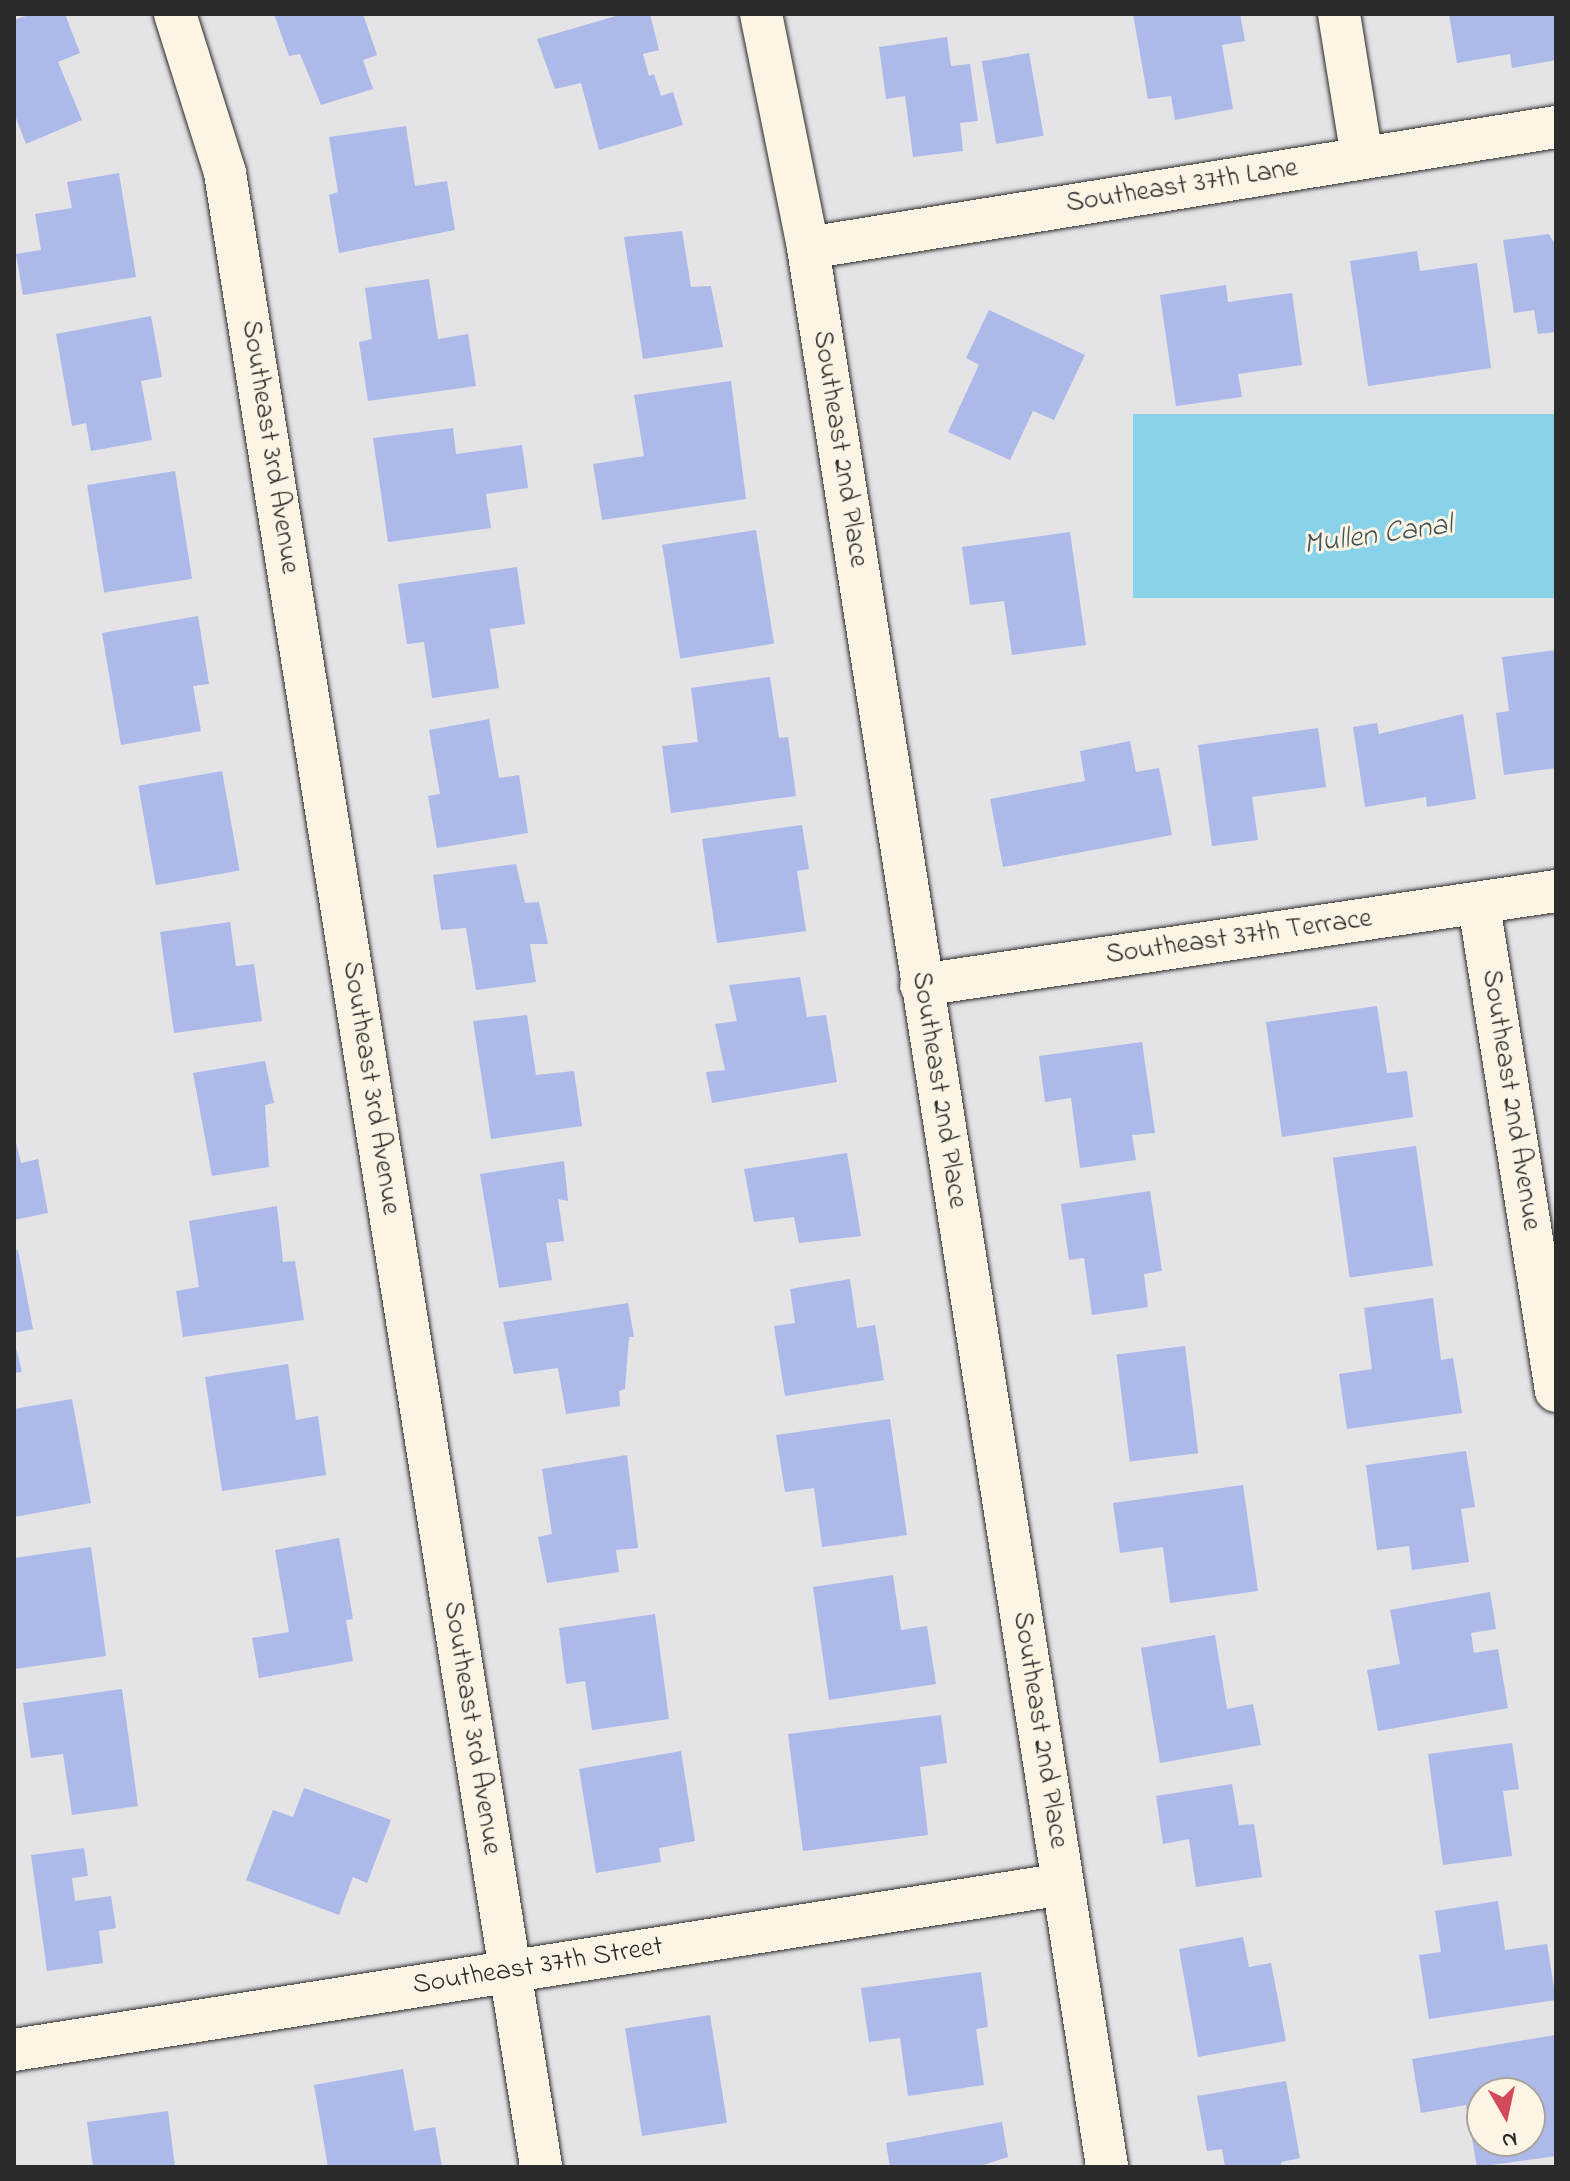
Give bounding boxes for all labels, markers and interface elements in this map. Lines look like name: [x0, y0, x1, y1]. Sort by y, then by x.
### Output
street label: Southeast 37th Lane: [1064, 152, 1300, 222]
street label: Southeast 3rd Avenue: [232, 318, 306, 576]
street label: Southeast 2nd Place: [804, 328, 874, 570]
water label: Mullen Canal: [1301, 508, 1455, 564]
street label: Southeast 37th Terrace: [1104, 903, 1374, 973]
street label: Southeast 3rd Avenue: [333, 959, 407, 1217]
street label: Southeast 2nd Avenue: [1473, 967, 1547, 1233]
street label: Southeast 2nd Place: [903, 969, 973, 1211]
street label: Southeast 3rd Avenue: [434, 1599, 508, 1857]
street label: Southeast 2nd Place: [1004, 1609, 1074, 1851]
street label: Southeast 37th Street: [410, 1931, 666, 2003]
north arrow: [1466, 2077, 1546, 2157]
text: N: [1500, 2122, 1519, 2156]

